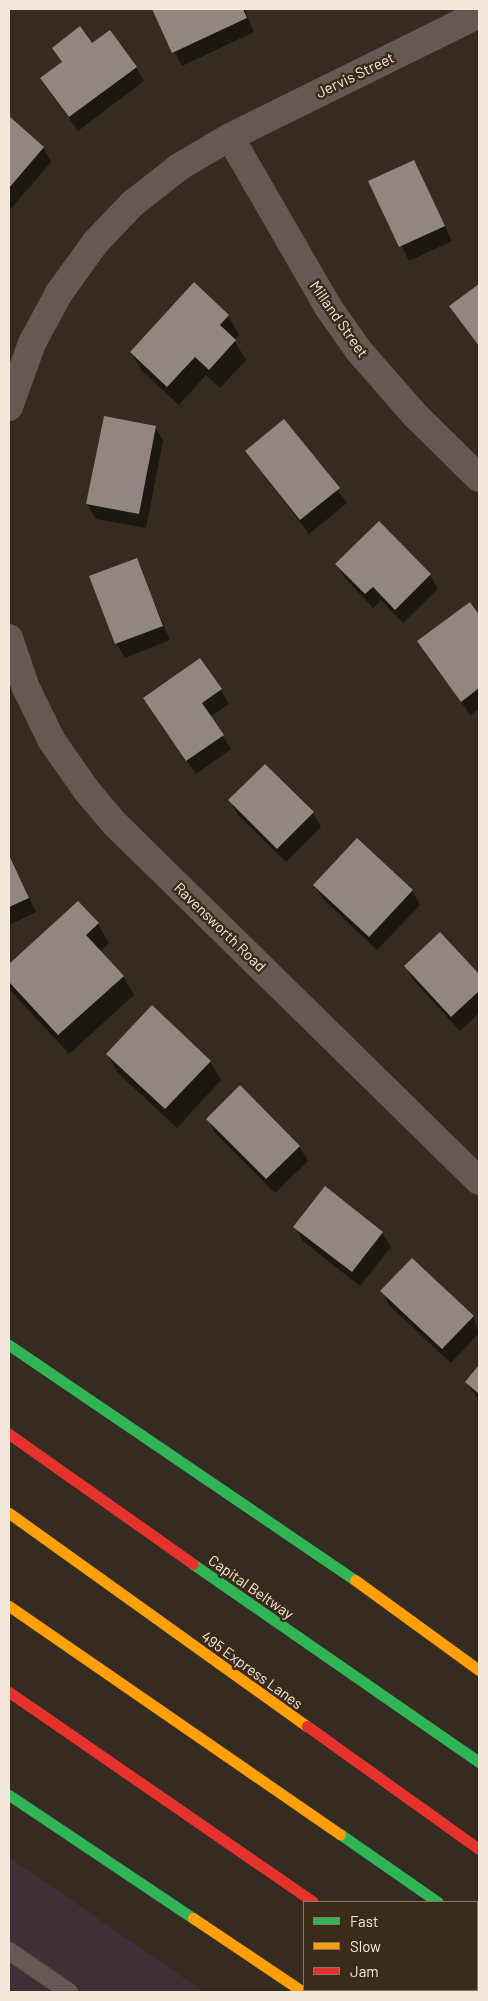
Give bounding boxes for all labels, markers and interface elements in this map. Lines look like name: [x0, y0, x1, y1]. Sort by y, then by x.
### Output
street label: Jervis Street: [313, 48, 397, 102]
street label: Milland Street: [306, 277, 372, 361]
street label: Ravensworth Road: [170, 879, 270, 975]
street label: Capital Beltway: [205, 1551, 297, 1623]
street label: 495 Express Lanes: [198, 1627, 306, 1713]
legend: [303, 1901, 478, 1991]
text: Fast: [350, 1912, 378, 1930]
text: Slow: [350, 1937, 381, 1955]
text: Jam: [350, 1962, 379, 1980]

